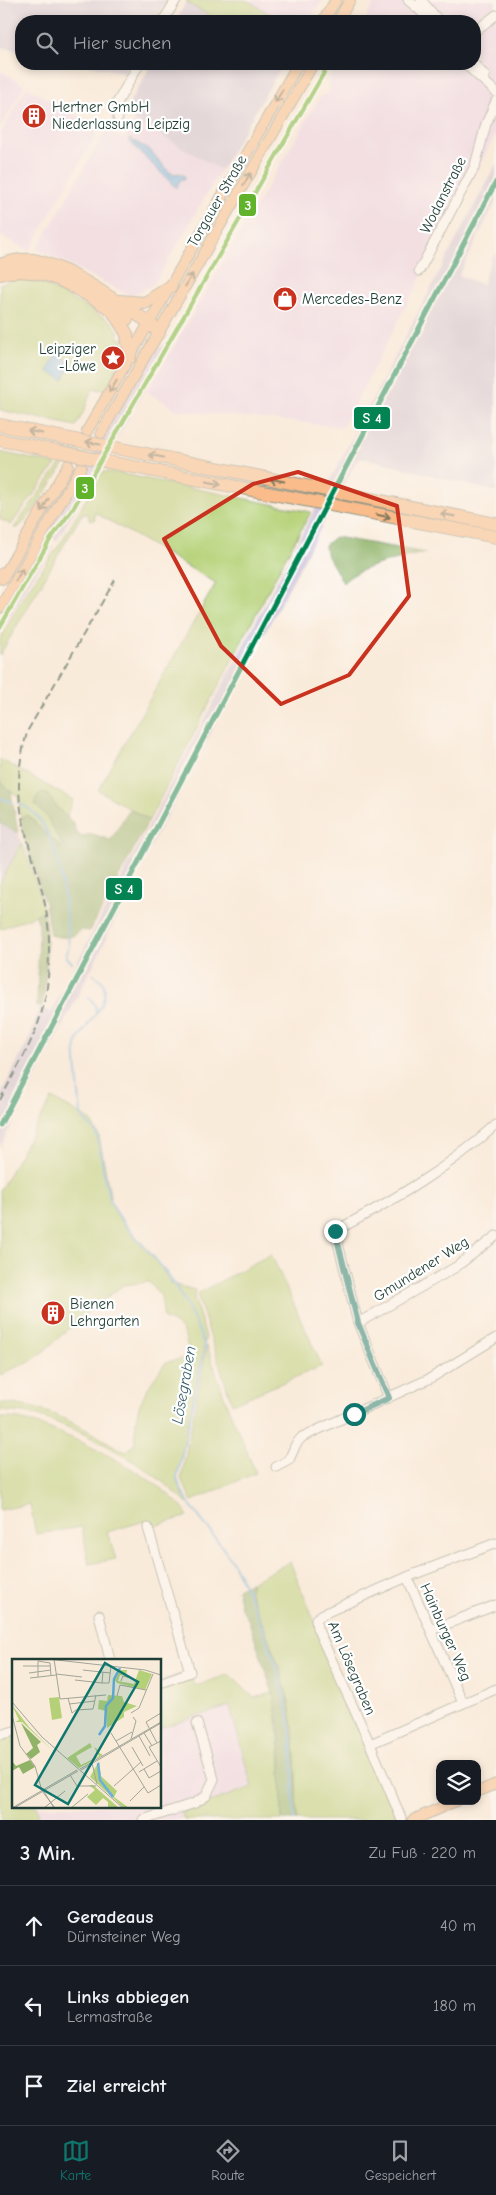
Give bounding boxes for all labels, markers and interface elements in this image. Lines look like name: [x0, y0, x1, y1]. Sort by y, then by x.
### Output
search box: [15, 15, 481, 70]
icon: search: [33, 29, 61, 57]
text: Hier suchen: [73, 32, 171, 54]
one-way arrow: [273, 89, 283, 103]
place label: Hertner GmbH Niederlassung Leipzig: [52, 98, 190, 133]
building icon: Hertner GmbH Niederlassung Leipzig: [21, 103, 47, 129]
street label: Torgauer Straße: [183, 151, 251, 250]
street label: Wodanstraße: [416, 153, 470, 236]
one-way arrow: [242, 172, 252, 187]
line badge: 3: [238, 193, 257, 217]
text: 3: [245, 197, 252, 214]
one-way arrow: [185, 274, 195, 288]
shop icon: Mercedes-Benz: [272, 286, 298, 312]
place label: Mercedes-Benz: [302, 290, 402, 308]
place label: Leipziger -Löwe: [39, 340, 96, 375]
place icon: Leipziger -Löwe: [100, 345, 126, 371]
one-way arrow: [107, 379, 117, 393]
line badge: S 4: [353, 406, 391, 430]
text: S 4: [362, 410, 382, 427]
one-way arrow: [27, 427, 43, 436]
one-way arrow: [85, 438, 101, 448]
one-way arrow: [148, 451, 164, 460]
one-way arrow: [269, 475, 285, 484]
line badge: 3: [75, 476, 95, 500]
one-way arrow: [206, 478, 222, 488]
text: 3: [82, 480, 89, 497]
one-way arrow: [39, 497, 49, 511]
one-way arrow: [441, 509, 457, 519]
one-way arrow: [374, 512, 390, 521]
one-way arrow: [15, 568, 25, 582]
line badge: S 4: [105, 877, 143, 901]
text: S 4: [114, 881, 134, 898]
route end: [324, 1220, 347, 1243]
street label: Gmundener Weg: [370, 1233, 472, 1305]
place label: Bienen Lehrgarten: [70, 1295, 140, 1330]
building icon: Bienen Lehrgarten: [40, 1300, 66, 1326]
water label: Lösegraben: [168, 1344, 200, 1425]
route start: [343, 1403, 366, 1426]
street label: Hainburger Weg: [416, 1580, 476, 1684]
street label: Am Lösegraben: [324, 1618, 380, 1718]
inset map: [12, 1659, 161, 1808]
map controls: [436, 1760, 481, 1805]
button: layers: [436, 1760, 481, 1805]
text: 3 Min.: [20, 1841, 75, 1865]
text: Zu Fuß · 220 m: [369, 1844, 476, 1862]
text: Geradeaus: [67, 1906, 153, 1928]
icon: ahead: [20, 1912, 48, 1940]
text: 40 m: [440, 1917, 476, 1935]
text: Dürnsteiner Weg: [67, 1928, 181, 1946]
text: Links abbiegen: [67, 1986, 189, 2008]
icon: left: [20, 1992, 48, 2020]
text: 180 m: [433, 1997, 476, 2015]
text: Lermastraße: [67, 2008, 153, 2026]
icon: arrive: [20, 2072, 48, 2100]
text: Ziel erreicht: [67, 2075, 166, 2097]
tab: Karte: [60, 2137, 91, 2184]
tab: Route: [211, 2137, 245, 2184]
tab: Gespeichert: [365, 2137, 436, 2184]

